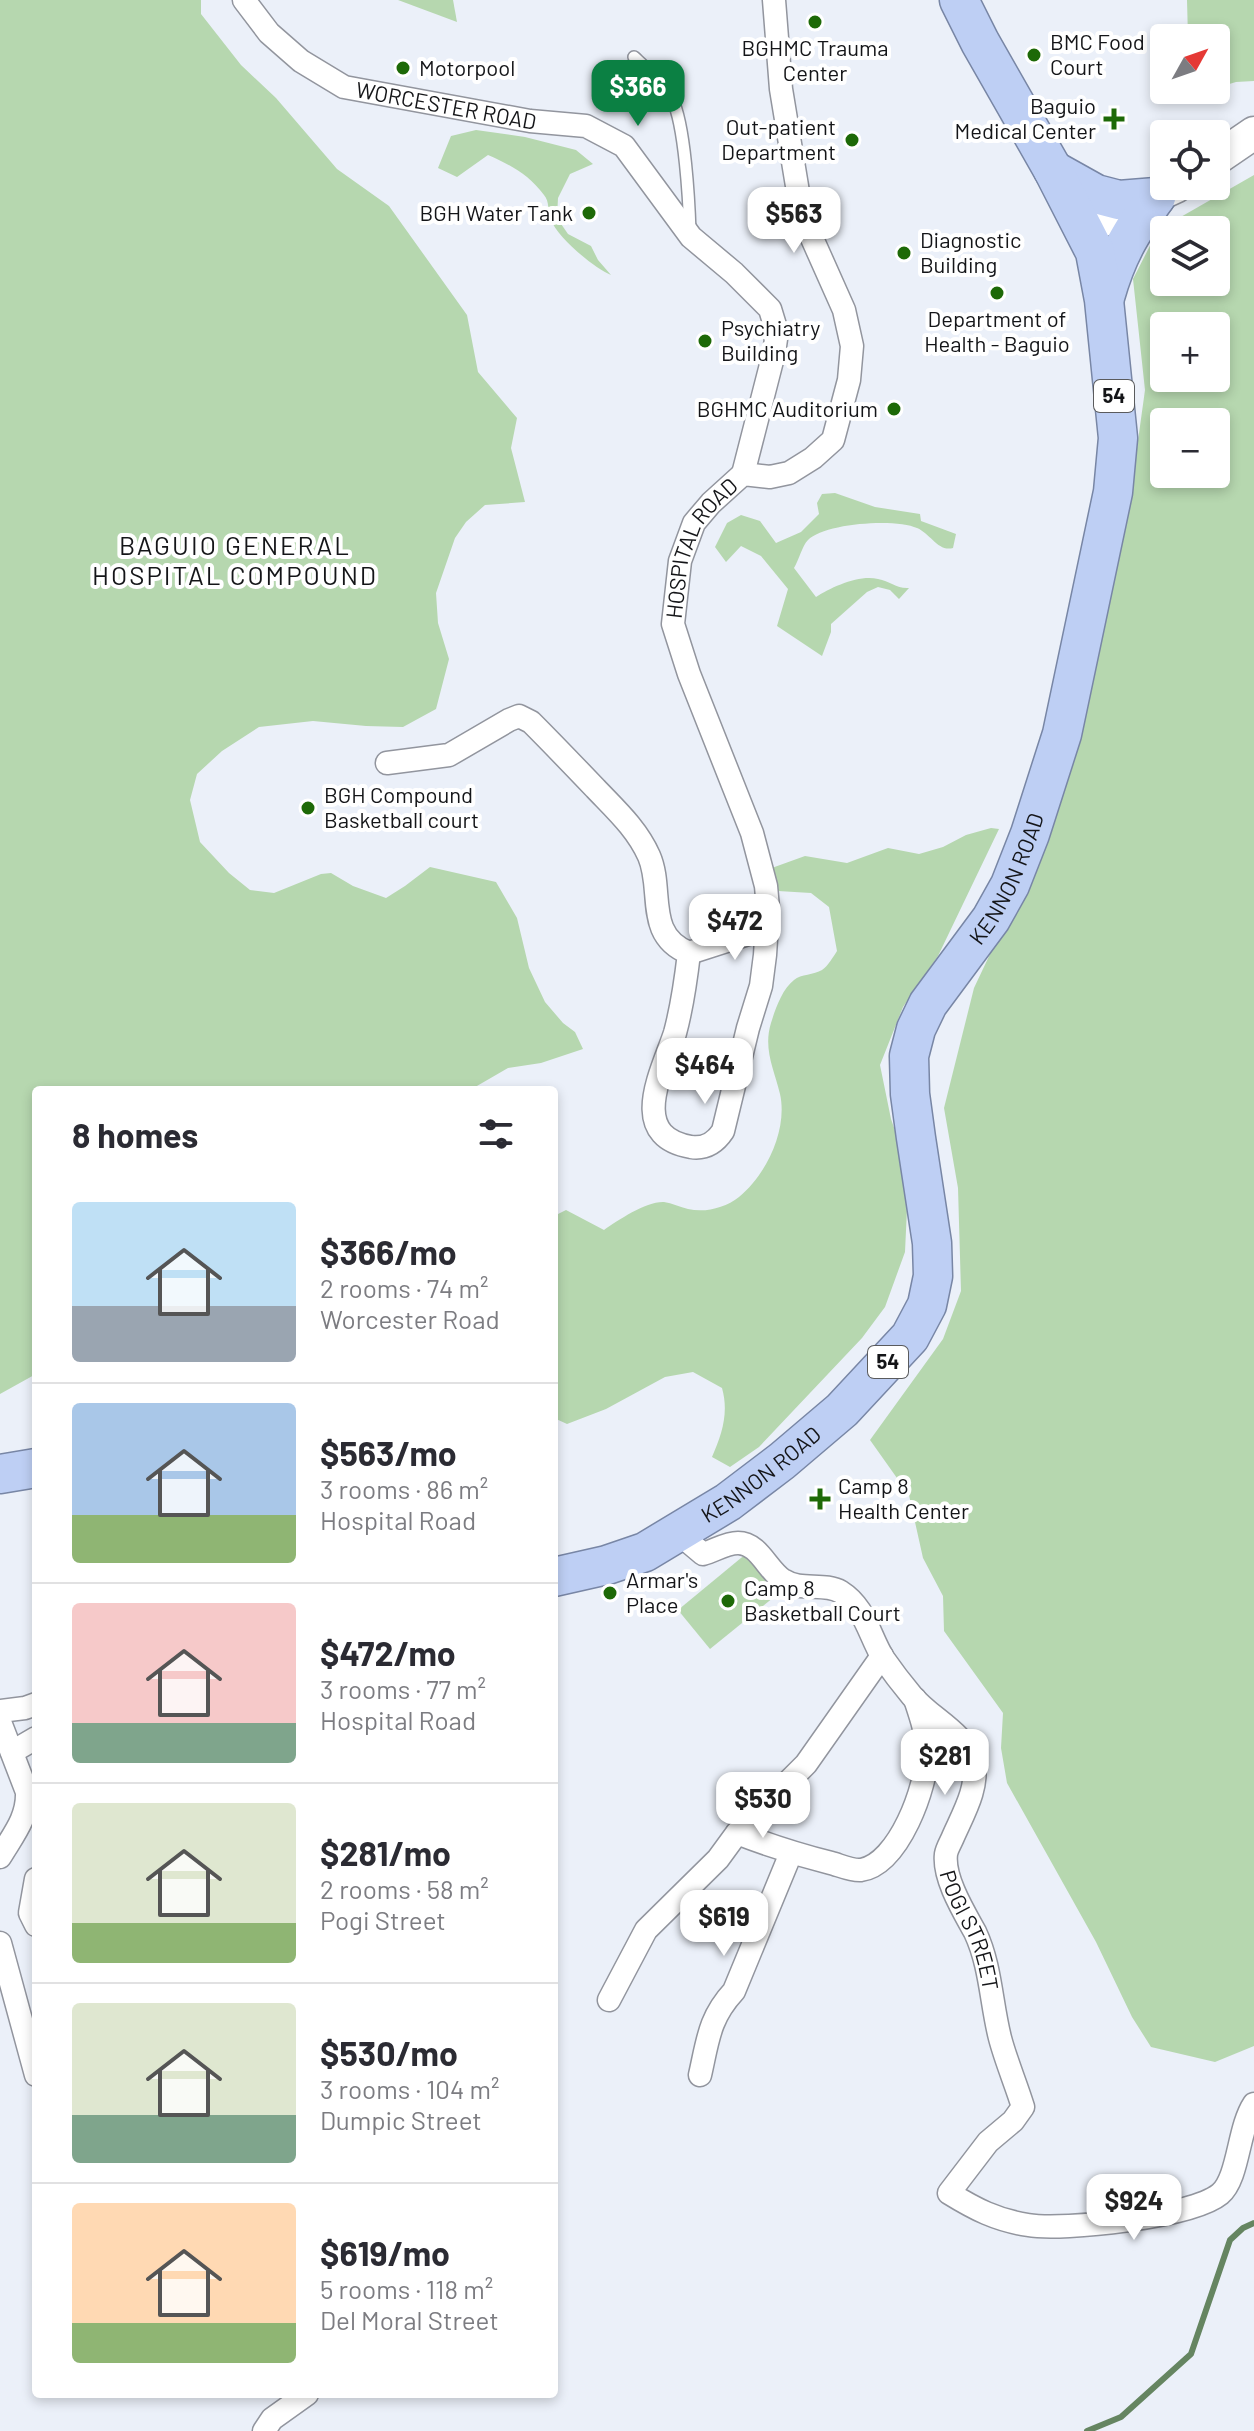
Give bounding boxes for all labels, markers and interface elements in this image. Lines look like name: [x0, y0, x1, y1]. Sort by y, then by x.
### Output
marker: BGHMC Trauma Center: [806, 13, 824, 31]
north arrow: [1150, 24, 1230, 104]
map controls: [1150, 24, 1230, 488]
place label: BMC Food Court: [1050, 28, 1145, 79]
place label: BGHMC Trauma Center: [742, 34, 888, 85]
marker: BMC Food Court: [1025, 46, 1043, 64]
place label: Motorpool: [419, 54, 515, 80]
marker: Motorpool: [394, 59, 412, 77]
pin: $366: [591, 60, 685, 128]
text: $366: [610, 70, 666, 101]
street label: WORCESTER ROAD: [354, 75, 539, 134]
place label: Baguio Medical Center: [954, 92, 1096, 143]
marker: Baguio Medical Center: [1103, 108, 1125, 130]
place label: Out-patient Department: [721, 113, 836, 164]
button: locate: [1150, 120, 1230, 200]
marker: Out-patient Department: [843, 131, 861, 149]
pin: $563: [747, 187, 841, 255]
text: $563: [766, 197, 822, 228]
place label: BGH Water Tank: [419, 199, 573, 225]
marker: BGH Water Tank: [580, 204, 598, 222]
button: layers: [1150, 216, 1230, 296]
place label: Diagnostic Building: [920, 226, 1022, 277]
marker: Diagnostic Building: [895, 244, 913, 262]
marker: Department of Health - Baguio: [988, 284, 1006, 302]
place label: Department of Health - Baguio: [924, 305, 1070, 356]
button: +: [1150, 312, 1230, 392]
place label: Psychiatry Building: [721, 314, 820, 365]
marker: Psychiatry Building: [696, 332, 714, 350]
road number: 54: [1094, 380, 1134, 412]
place label: BGHMC Auditorium: [697, 395, 878, 421]
marker: BGHMC Auditorium: [885, 400, 903, 418]
button: −: [1150, 408, 1230, 488]
street label: HOSPITAL ROAD: [660, 472, 742, 620]
district label: BAGUIO GENERAL HOSPITAL COMPOUND: [92, 529, 378, 590]
place label: BGH Compound Basketball court: [324, 781, 479, 832]
marker: BGH Compound Basketball court: [299, 799, 317, 817]
street label: KENNON ROAD: [963, 809, 1048, 949]
pin: $472: [688, 894, 782, 962]
text: $472: [707, 904, 763, 935]
pin: $464: [658, 1038, 752, 1106]
text: $464: [675, 1048, 735, 1079]
icon: filters: [474, 1112, 518, 1156]
text: 8 homes: [72, 1114, 198, 1155]
text: $366/mo: [320, 1231, 457, 1272]
icon: home: [136, 1234, 232, 1330]
text: 2 rooms · 74 m²: [320, 1272, 488, 1303]
text: Worcester Road: [320, 1303, 500, 1334]
road number: 54: [868, 1346, 908, 1378]
street label: KENNON ROAD: [696, 1420, 825, 1527]
text: $563/mo: [320, 1432, 457, 1473]
icon: home: [136, 1435, 232, 1531]
place label: Camp 8 Health Center: [838, 1472, 969, 1523]
text: 3 rooms · 86 m²: [320, 1473, 488, 1504]
marker: Camp 8 Health Center: [809, 1488, 831, 1510]
text: Hospital Road: [320, 1504, 476, 1535]
place label: Armar's Place: [626, 1566, 698, 1617]
place label: Camp 8 Basketball Court: [744, 1574, 901, 1625]
marker: Armar's Place: [601, 1584, 619, 1602]
marker: Camp 8 Basketball Court: [719, 1592, 737, 1610]
text: $472/mo: [320, 1632, 456, 1673]
icon: home: [136, 1635, 232, 1731]
text: 3 rooms · 77 m²: [320, 1673, 486, 1704]
text: Hospital Road: [320, 1704, 476, 1735]
pin: $281: [898, 1729, 992, 1797]
text: $281: [919, 1739, 971, 1770]
pin: $530: [716, 1772, 810, 1840]
text: $530: [734, 1782, 792, 1813]
text: $281/mo: [320, 1832, 451, 1873]
icon: home: [136, 1835, 232, 1931]
street label: POGI STREET: [935, 1867, 1005, 1992]
text: 2 rooms · 58 m²: [320, 1873, 489, 1904]
pin: $619: [677, 1890, 771, 1958]
text: $619: [698, 1900, 750, 1931]
text: Pogi Street: [320, 1904, 446, 1935]
text: $530/mo: [320, 2032, 458, 2073]
icon: home: [136, 2035, 232, 2131]
text: 3 rooms · 104 m²: [320, 2073, 499, 2104]
text: Dumpic Street: [320, 2104, 482, 2135]
pin: $924: [1087, 2174, 1181, 2242]
text: $924: [1105, 2184, 1163, 2215]
text: $619/mo: [320, 2232, 450, 2273]
icon: home: [136, 2235, 232, 2331]
text: 5 rooms · 118 m²: [320, 2273, 493, 2304]
text: Del Moral Street: [320, 2304, 499, 2335]

